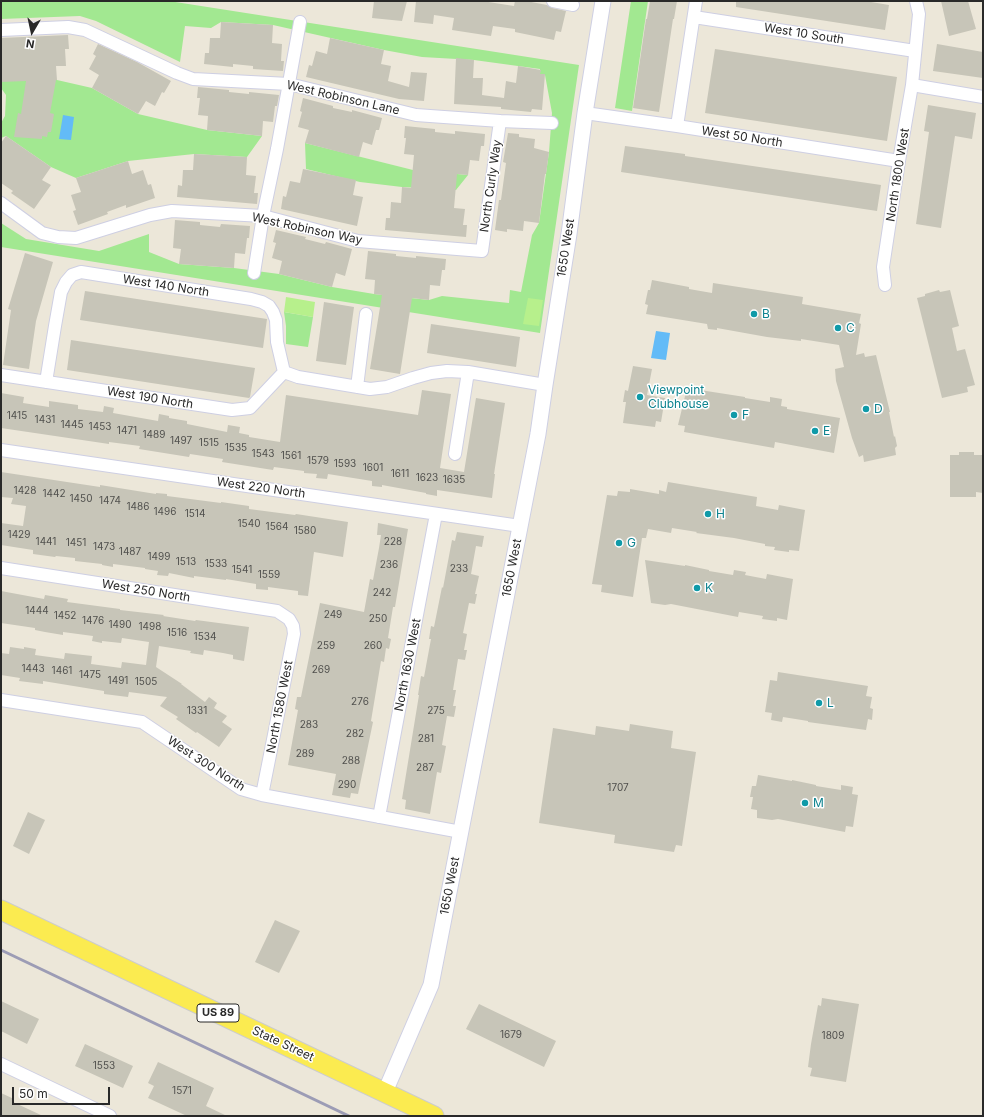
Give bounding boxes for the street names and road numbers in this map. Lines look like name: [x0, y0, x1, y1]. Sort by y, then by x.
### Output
street label: West 10 South: [763, 21, 845, 47]
street label: West Robinson Lane: [285, 78, 401, 118]
street label: West 50 North: [700, 123, 784, 151]
street label: North 1800 West: [883, 127, 913, 223]
street label: North Curly Way: [477, 139, 505, 233]
street label: West Robinson Way: [251, 210, 363, 248]
street label: 1650 West: [554, 218, 578, 278]
street label: West 140 North: [122, 272, 210, 300]
street label: West 190 North: [106, 384, 194, 412]
street label: West 220 North: [216, 475, 306, 501]
street label: 1650 West: [499, 538, 525, 598]
street label: West 250 North: [101, 577, 191, 605]
street label: North 1630 West: [392, 617, 424, 713]
street label: North 1580 West: [264, 659, 296, 755]
street label: West 300 North: [164, 734, 248, 794]
street label: 1650 West: [437, 856, 463, 916]
road number: US 89: [197, 1004, 239, 1022]
street label: State Street: [250, 1023, 316, 1065]

